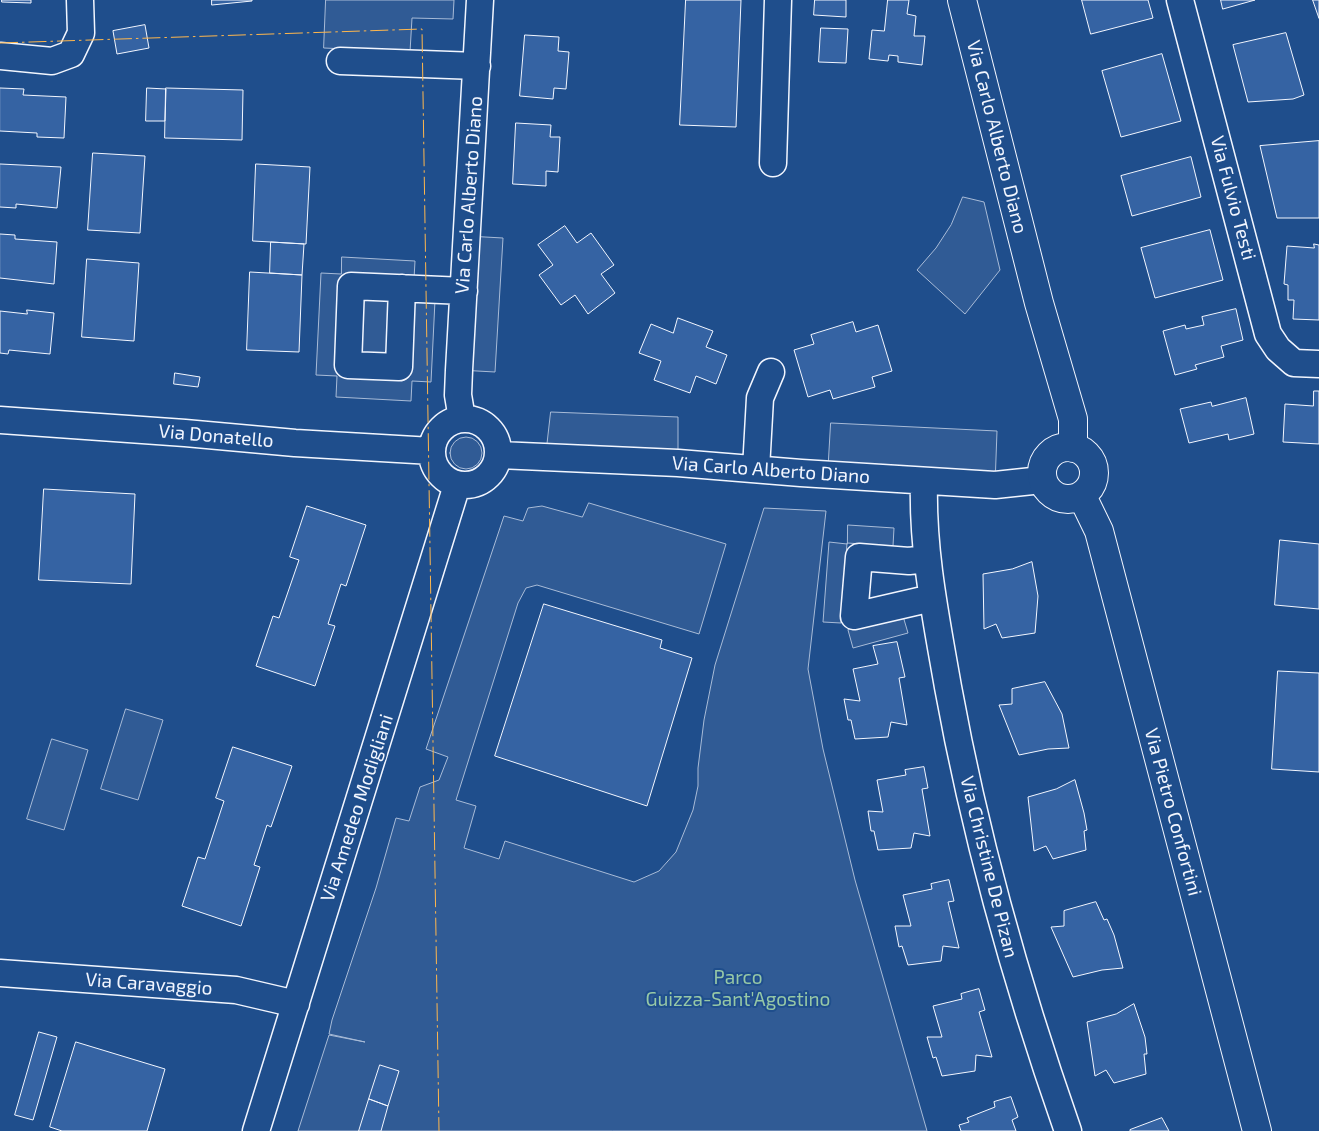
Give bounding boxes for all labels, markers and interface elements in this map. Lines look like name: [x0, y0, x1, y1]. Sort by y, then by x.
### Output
street label: Via Carlo Alberto Diano: [962, 38, 1032, 236]
street label: Via Carlo Alberto Diano: [451, 95, 487, 295]
street label: Via Fulvio Testi: [1205, 133, 1261, 263]
street label: Via Donatello: [158, 420, 274, 452]
street label: Via Carlo Alberto Diano: [671, 452, 871, 488]
street label: Via Amedeo Modigliani: [316, 711, 398, 905]
street label: Via Pietro Confortini: [1140, 726, 1206, 898]
street label: Via Christine De Pizan: [955, 774, 1023, 960]
park label: Parco Guizza-Sant'Agostino: [646, 967, 830, 1011]
street label: Via Caravaggio: [85, 968, 213, 1000]

